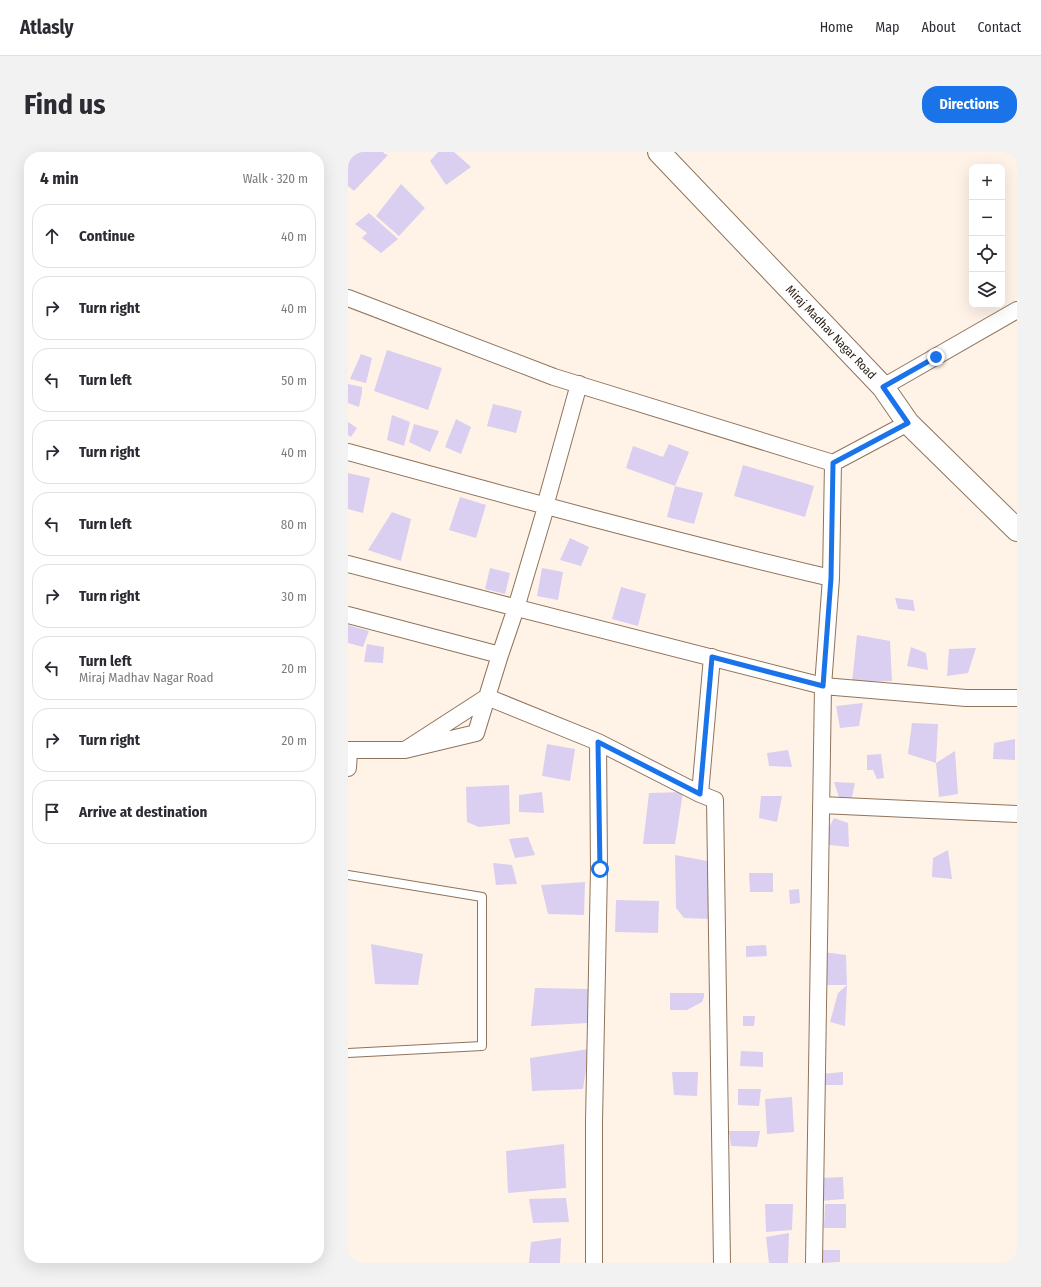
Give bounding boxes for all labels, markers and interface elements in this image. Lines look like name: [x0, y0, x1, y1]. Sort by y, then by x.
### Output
text: Atlasly: [20, 16, 74, 39]
text: Home: [820, 19, 853, 36]
text: Map: [875, 19, 899, 36]
text: About: [921, 19, 956, 36]
text: Contact: [978, 19, 1021, 36]
button: Directions: [922, 86, 1017, 123]
text: Find us: [24, 88, 106, 121]
map controls: [969, 164, 1005, 308]
button: +: [969, 164, 1005, 200]
text: 4 min: [40, 168, 79, 189]
text: Walk · 320 m: [243, 171, 308, 186]
button: −: [969, 200, 1005, 236]
icon: ahead: [41, 225, 63, 247]
text: Continue: [79, 227, 135, 245]
text: 40 m: [281, 229, 307, 244]
button: locate: [969, 236, 1005, 272]
button: layers: [969, 272, 1005, 308]
street label: Miraj Madhav Nagar Road: [783, 282, 879, 382]
icon: right: [41, 297, 63, 319]
text: Turn right: [79, 299, 140, 317]
text: 40 m: [281, 301, 307, 316]
route end: [927, 348, 945, 366]
icon: left: [41, 369, 63, 391]
text: Turn left: [79, 371, 132, 389]
text: 50 m: [281, 373, 307, 388]
icon: right: [41, 441, 63, 463]
text: Turn right: [79, 443, 140, 461]
text: 40 m: [281, 445, 307, 460]
icon: left: [41, 513, 63, 535]
text: Turn left: [79, 515, 132, 533]
text: 80 m: [281, 517, 307, 532]
icon: right: [41, 585, 63, 607]
text: Turn right: [79, 587, 140, 605]
text: 30 m: [281, 589, 307, 604]
text: Turn left: [79, 652, 132, 670]
icon: left: [41, 657, 63, 679]
text: 20 m: [281, 661, 307, 676]
text: Miraj Madhav Nagar Road: [79, 670, 214, 685]
icon: right: [41, 729, 63, 751]
text: Turn right: [79, 731, 140, 749]
text: 20 m: [281, 733, 307, 748]
icon: arrive: [41, 801, 63, 823]
text: Arrive at destination: [79, 803, 207, 821]
route start: [591, 860, 609, 878]

